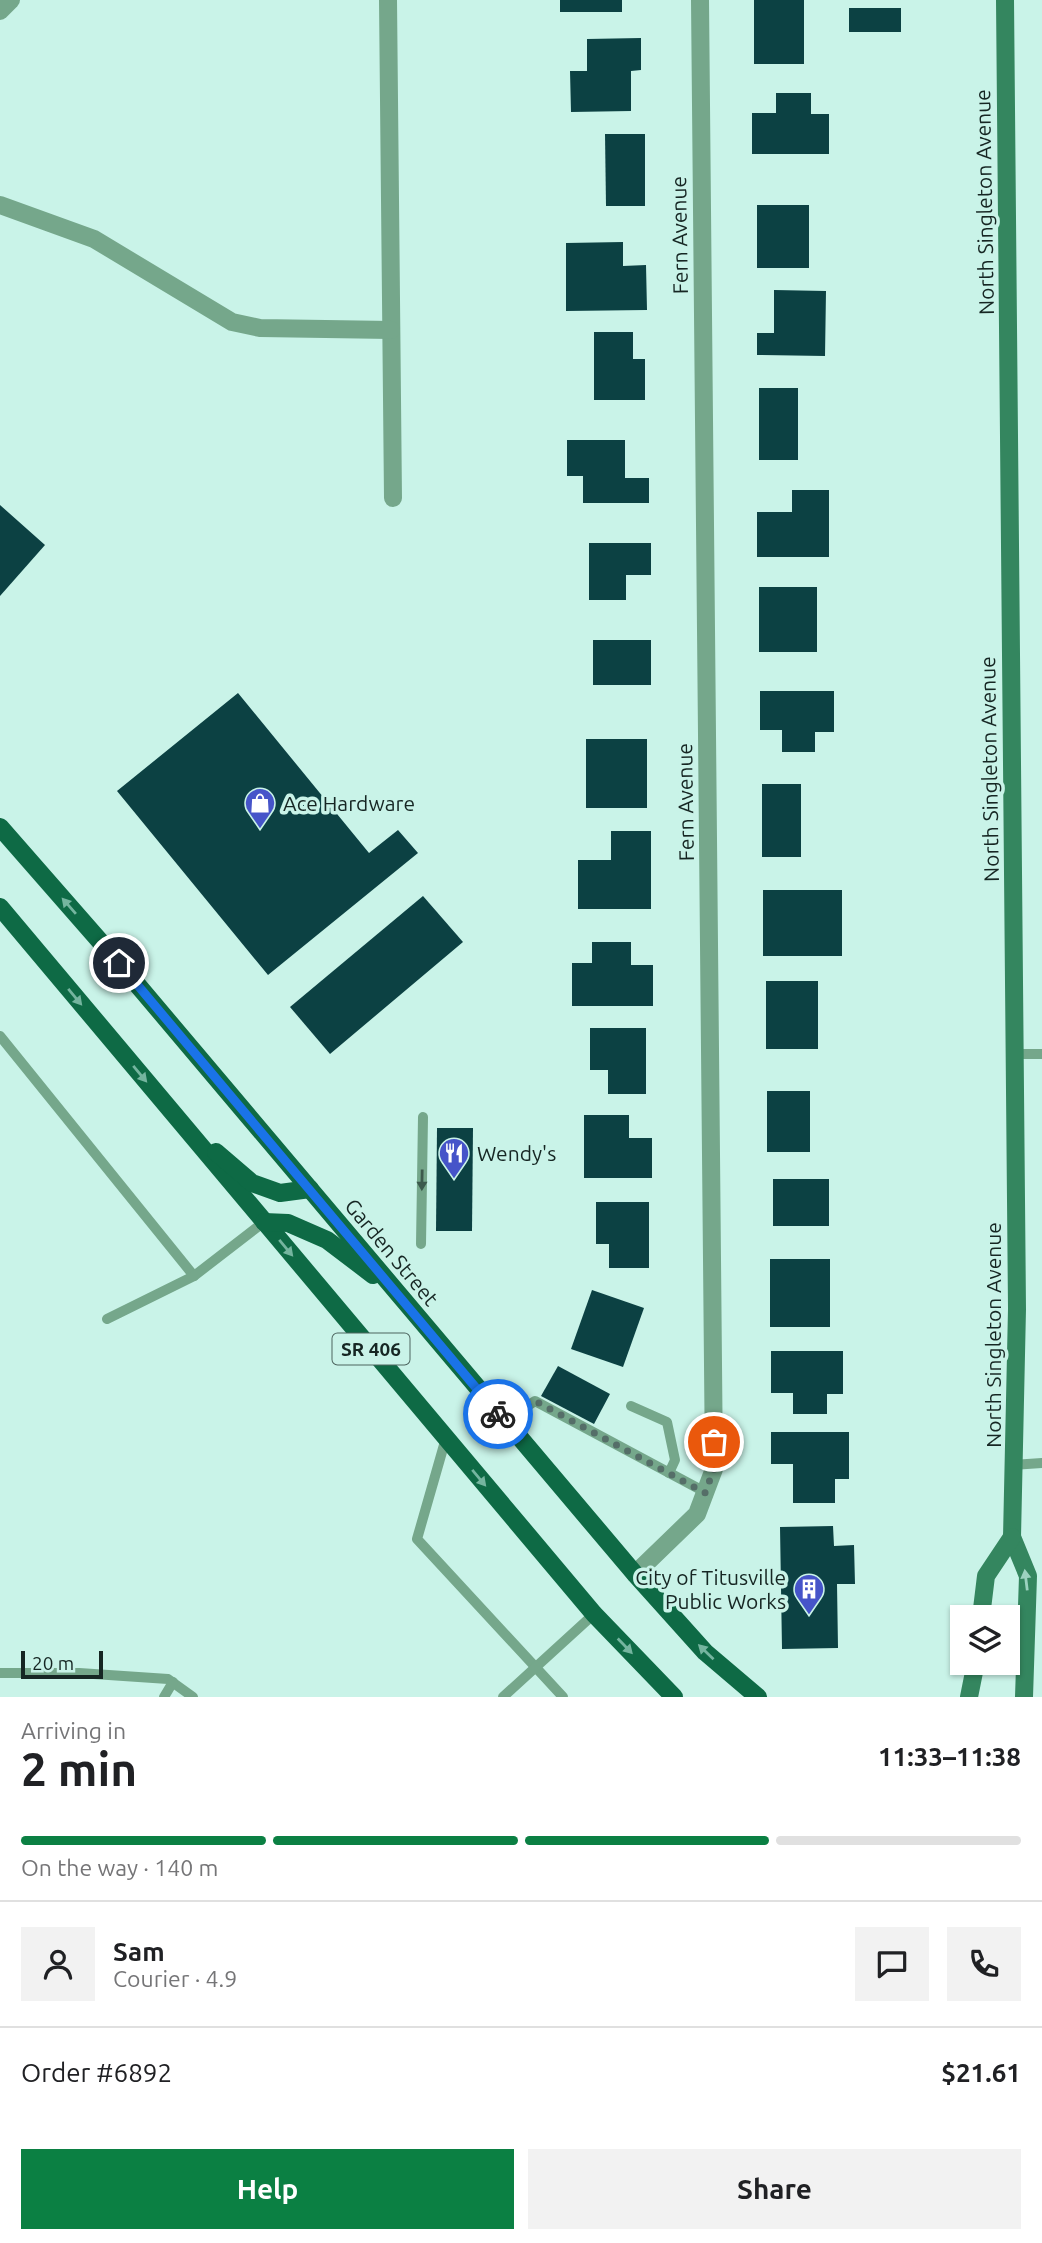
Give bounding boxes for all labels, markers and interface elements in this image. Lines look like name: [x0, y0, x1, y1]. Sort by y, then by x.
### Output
street label: North Singleton Avenue: [970, 89, 998, 315]
street label: Fern Avenue: [666, 176, 692, 294]
street label: North Singleton Avenue: [975, 656, 1003, 882]
street label: Fern Avenue: [672, 743, 698, 861]
shop icon: Ace Hardware: [243, 786, 277, 830]
place label: Ace Hardware: [283, 791, 415, 815]
one-way arrow: [62, 897, 77, 914]
pin: [89, 933, 149, 993]
icon: home: [100, 944, 138, 982]
one-way arrow: [67, 988, 82, 1005]
one-way arrow: [132, 1065, 147, 1082]
restaurant icon: Wendy's: [437, 1136, 471, 1180]
place label: Wendy's: [477, 1141, 556, 1165]
one-way arrow: [416, 1170, 428, 1192]
street label: Garden Street: [340, 1194, 444, 1310]
street label: North Singleton Avenue: [981, 1222, 1005, 1448]
one-way arrow: [278, 1238, 293, 1256]
road number: SR 406: [332, 1334, 410, 1364]
courier: [463, 1379, 533, 1449]
icon: bike: [479, 1395, 517, 1433]
pin: [684, 1412, 744, 1472]
icon: bag: [695, 1423, 733, 1461]
one-way arrow: [472, 1469, 487, 1487]
place label: City of Titusville Public Works: [635, 1565, 786, 1613]
one-way arrow: [1021, 1569, 1032, 1591]
building icon: City of Titusville Public Works: [792, 1572, 826, 1616]
map controls: [950, 1605, 1020, 1675]
button: layers: [950, 1605, 1020, 1675]
one-way arrow: [616, 1637, 632, 1654]
one-way arrow: [698, 1645, 715, 1661]
scale bar: [21, 1648, 103, 1680]
text: 20 m: [32, 1652, 74, 1674]
text: Arriving in: [21, 1718, 126, 1743]
text: 11:33–11:38: [878, 1742, 1021, 1771]
text: 2 min: [21, 1743, 137, 1795]
text: On the way · 140 m: [21, 1855, 218, 1880]
button: person: [21, 1927, 95, 2001]
button: chat: [855, 1927, 929, 2001]
button: phone: [947, 1927, 1021, 2001]
text: Sam: [113, 1937, 165, 1966]
text: Courier · 4.9: [113, 1966, 237, 1991]
text: Order #6892: [21, 2058, 172, 2087]
text: $21.61: [941, 2058, 1021, 2087]
button: Help: [21, 2149, 514, 2229]
button: Share: [528, 2149, 1021, 2229]

